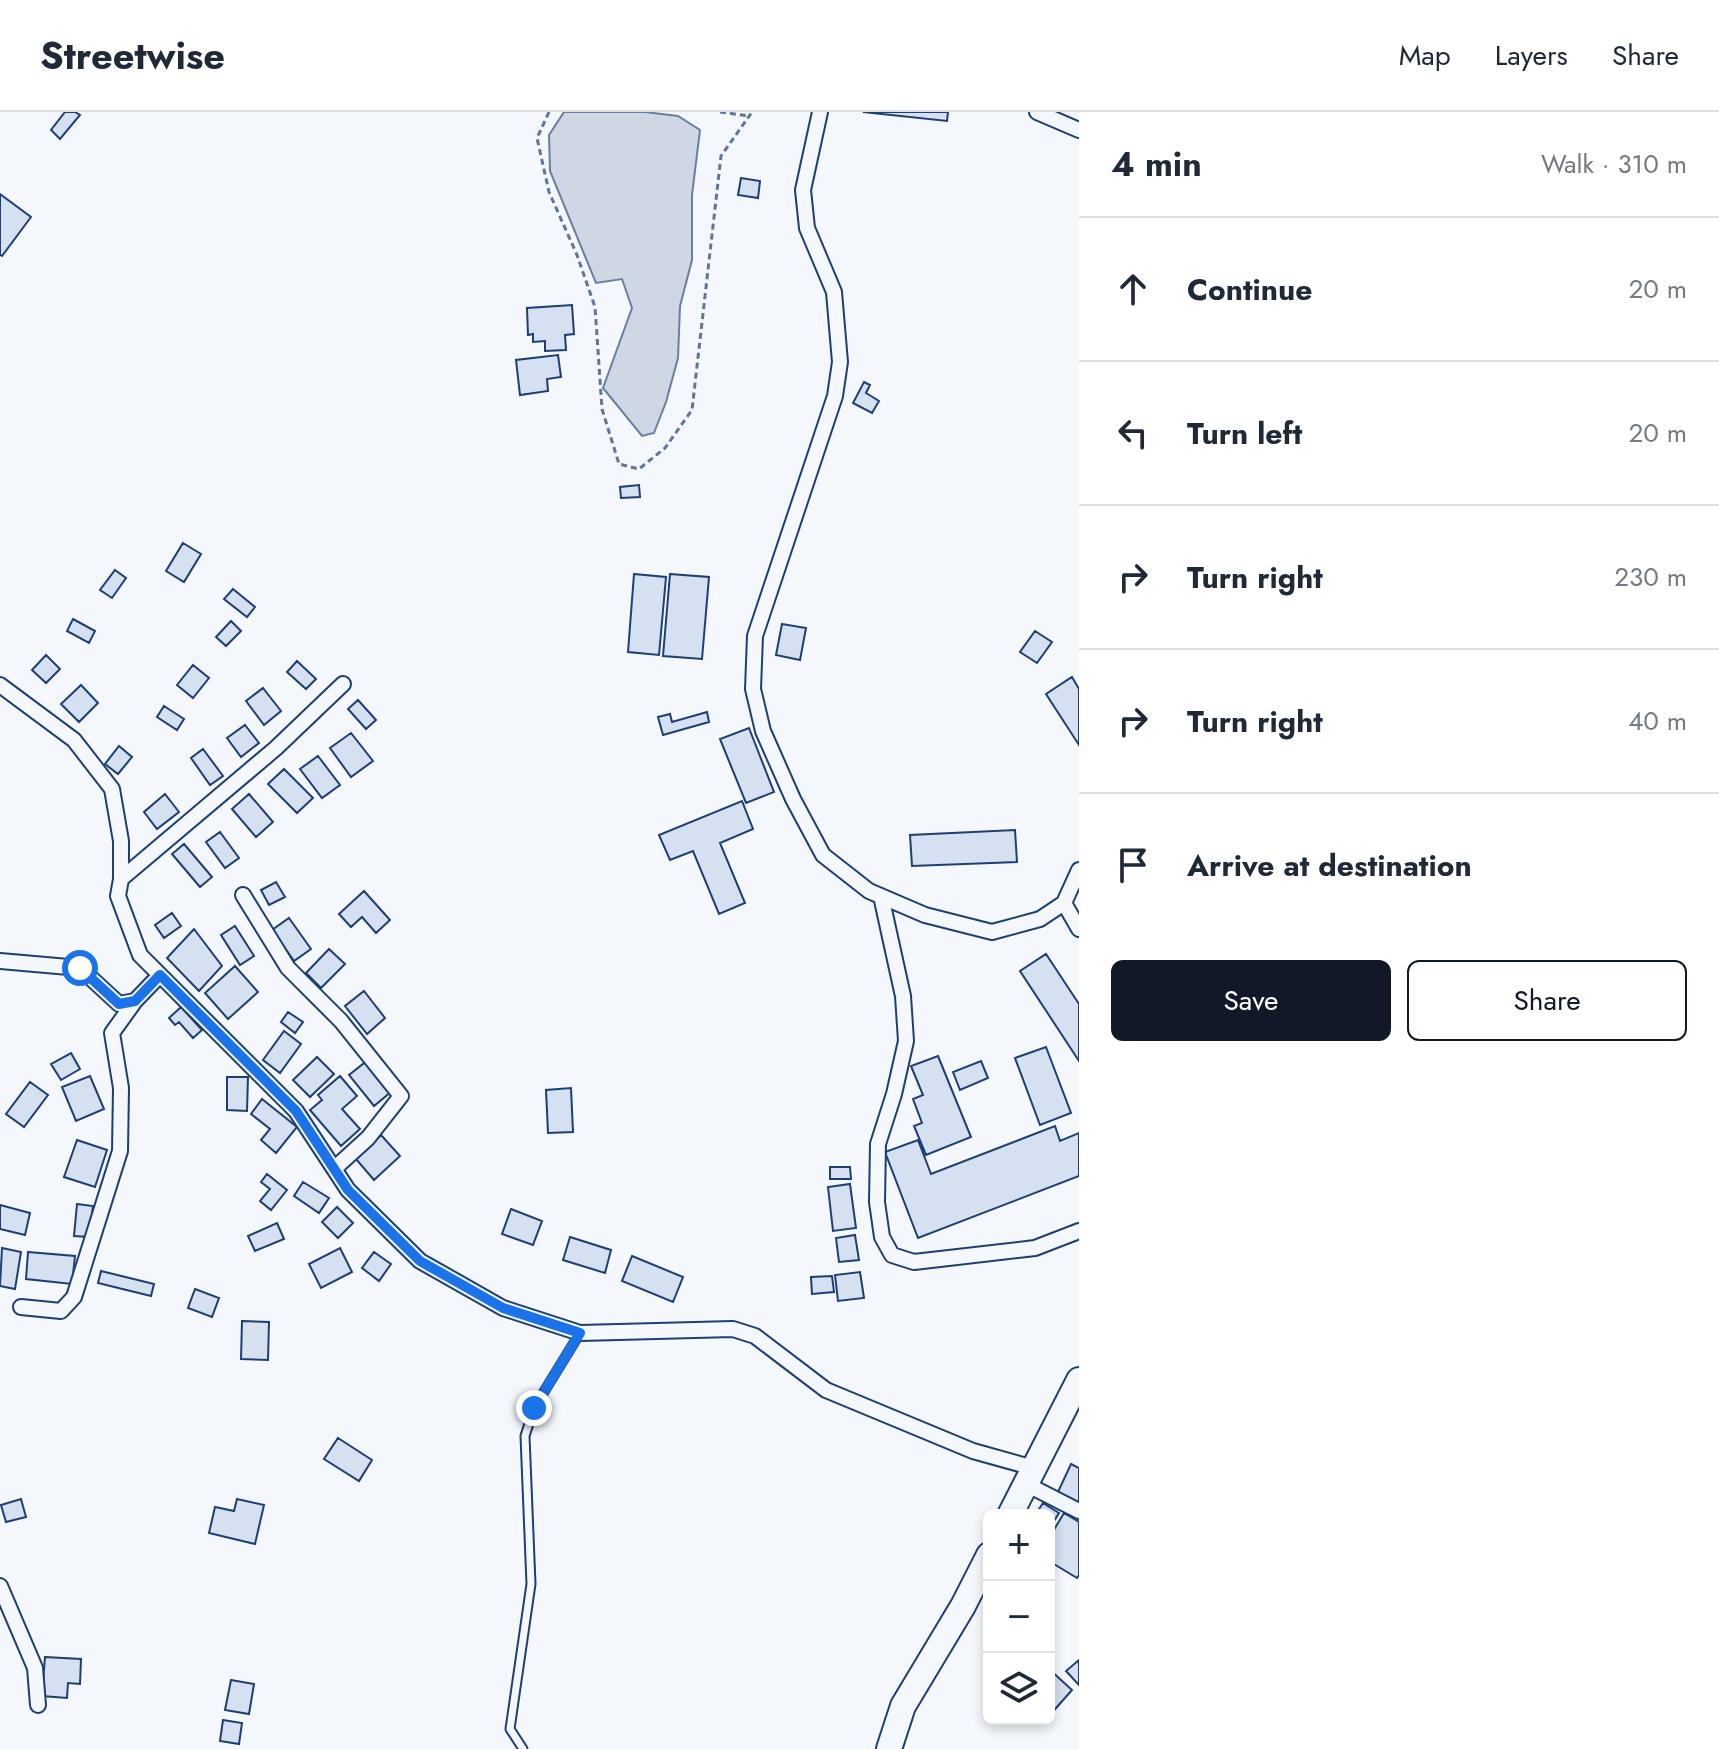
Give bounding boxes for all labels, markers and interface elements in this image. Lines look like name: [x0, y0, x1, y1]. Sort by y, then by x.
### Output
text: Streetwise: [40, 28, 225, 83]
text: Map: [1399, 35, 1451, 76]
text: Layers: [1495, 35, 1568, 76]
text: Share: [1612, 35, 1679, 76]
text: 4 min: [1111, 140, 1202, 189]
text: Walk · 310 m: [1541, 145, 1687, 183]
icon: ahead: [1111, 267, 1155, 311]
text: Continue: [1187, 268, 1313, 311]
text: 20 m: [1629, 270, 1687, 308]
icon: left: [1111, 411, 1155, 455]
text: Turn left: [1187, 412, 1302, 455]
text: 20 m: [1629, 414, 1687, 452]
icon: right: [1111, 555, 1155, 599]
text: Turn right: [1187, 556, 1323, 599]
text: 230 m: [1614, 558, 1687, 596]
icon: right: [1111, 699, 1155, 743]
text: Turn right: [1187, 700, 1323, 743]
text: 40 m: [1628, 702, 1687, 740]
icon: arrive: [1111, 843, 1155, 887]
text: Arrive at destination: [1187, 844, 1472, 887]
route start: [62, 950, 98, 986]
button: Save: [1111, 960, 1391, 1041]
button: Share: [1407, 960, 1687, 1041]
route end: [516, 1390, 552, 1426]
map controls: [983, 1509, 1055, 1725]
button: +: [983, 1509, 1055, 1581]
button: −: [983, 1581, 1055, 1653]
button: layers: [983, 1653, 1055, 1725]

